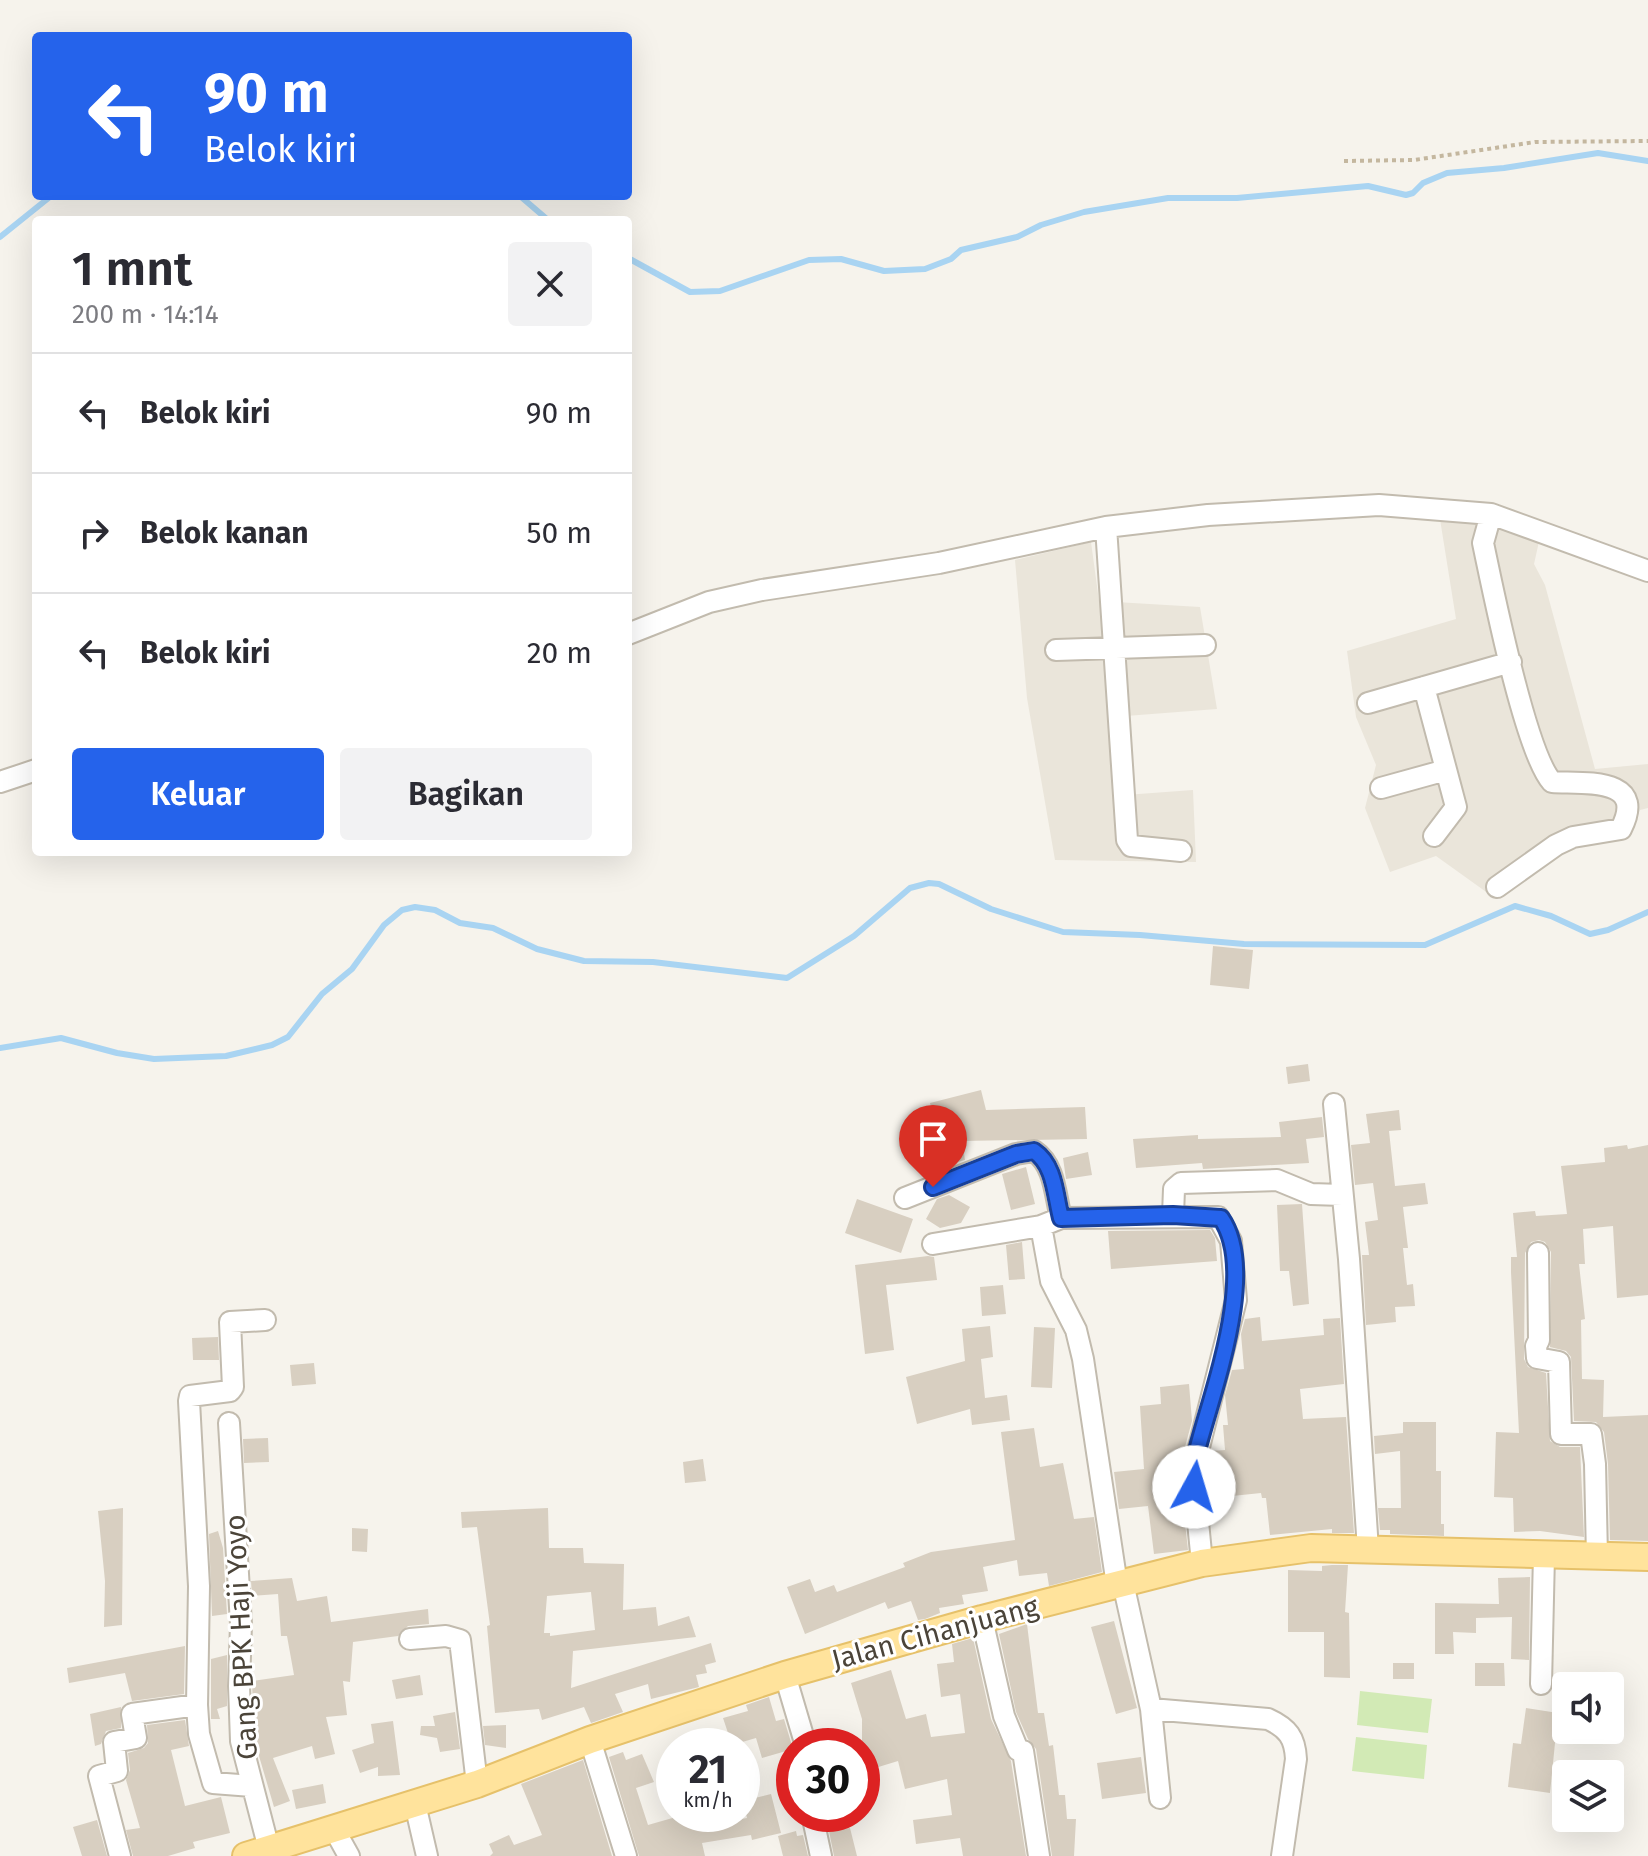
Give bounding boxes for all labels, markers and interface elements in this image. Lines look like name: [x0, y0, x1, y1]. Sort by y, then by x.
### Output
text: 90 m: [204, 60, 329, 127]
icon: left: [72, 64, 176, 168]
text: Belok kiri: [204, 128, 358, 172]
text: 1 mnt: [72, 240, 192, 298]
button: close: [508, 242, 592, 326]
text: 200 m · 14:14: [72, 299, 218, 330]
icon: left: [72, 391, 116, 435]
text: Belok kiri: [140, 395, 271, 431]
text: 90 m: [526, 395, 592, 431]
icon: right: [72, 511, 116, 555]
text: Belok kanan: [140, 515, 309, 551]
text: 50 m: [527, 515, 592, 551]
icon: left: [72, 631, 116, 675]
text: Belok kiri: [140, 635, 271, 671]
text: 20 m: [527, 635, 592, 671]
button: Keluar: [72, 748, 324, 840]
button: Bagikan: [340, 748, 592, 840]
pin: [899, 1105, 967, 1187]
icon: arrive: [911, 1117, 955, 1161]
position arrow: [1152, 1445, 1236, 1529]
street label: Gang BPK Haji Yoyo: [218, 1513, 264, 1761]
street label: Jalan Cihanjuang: [828, 1589, 1042, 1676]
map controls: [1552, 1672, 1624, 1832]
button: sound: [1552, 1672, 1624, 1744]
speed limit sign: 30: [776, 1728, 880, 1832]
text: 21: [689, 1746, 727, 1794]
button: layers: [1552, 1760, 1624, 1832]
text: km/h: [683, 1788, 733, 1812]

